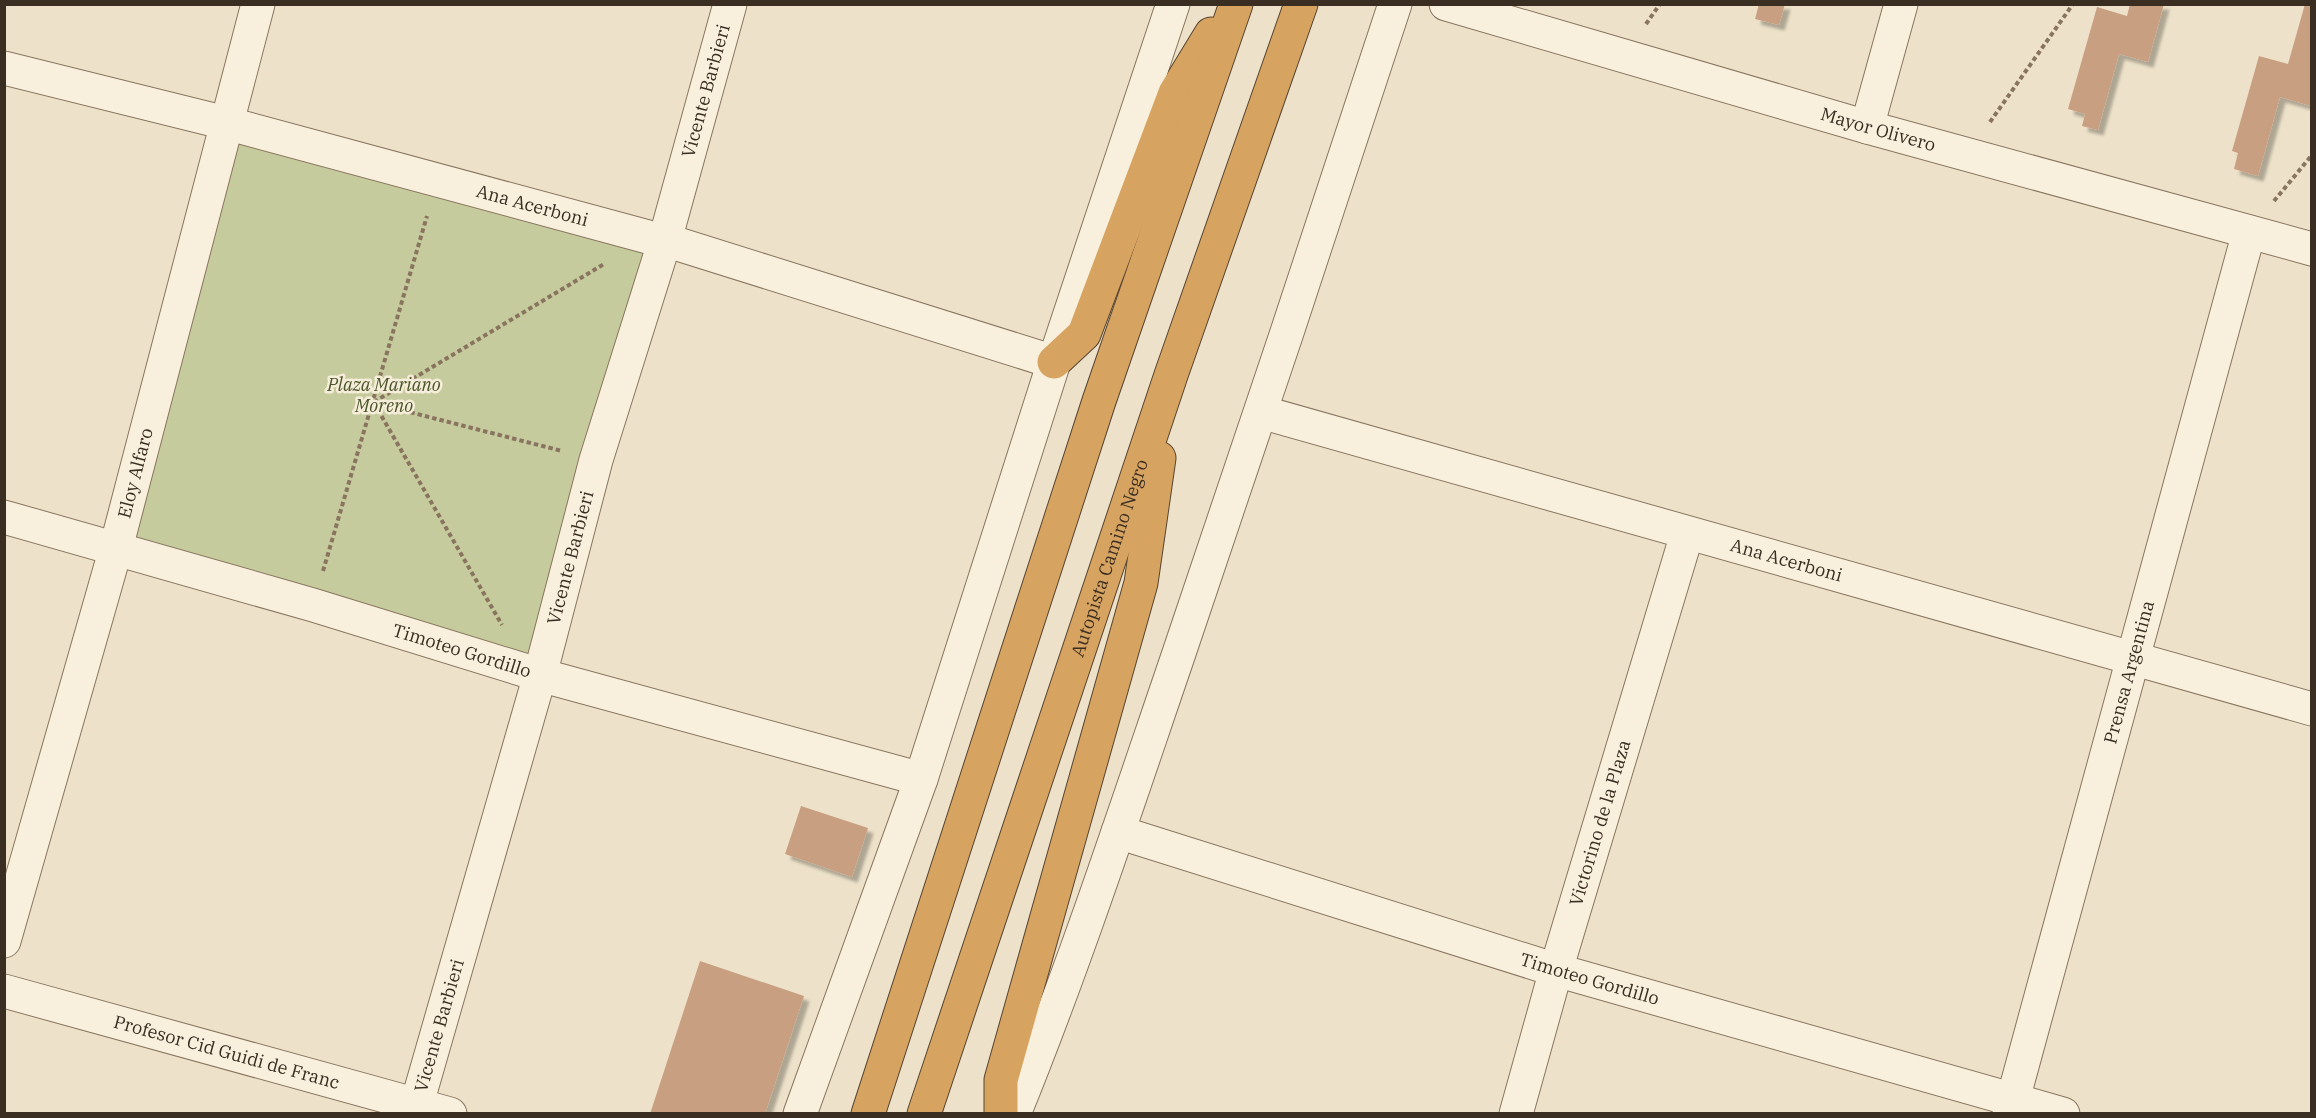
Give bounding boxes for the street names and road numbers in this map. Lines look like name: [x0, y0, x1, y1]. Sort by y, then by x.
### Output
street label: Vicente Barbieri: [676, 21, 735, 160]
street label: Mayor Olivero: [1818, 102, 1938, 156]
street label: Ana Acerboni: [474, 179, 591, 231]
street label: Eloy Alfaro: [112, 425, 158, 521]
street label: Autopista Camino Negro: [1066, 456, 1153, 660]
street label: Vicente Barbieri: [542, 488, 599, 627]
street label: Ana Acerboni: [1728, 533, 1845, 587]
street label: Prensa Argentina: [2098, 598, 2159, 746]
street label: Timoteo Gordillo: [390, 618, 534, 683]
street label: Victorino de la Plaza: [1564, 737, 1636, 909]
street label: Timoteo Gordillo: [1517, 947, 1662, 1010]
street label: Vicente Barbieri: [409, 956, 469, 1095]
street label: Profesor Cid Guidi de Franc: [111, 1010, 342, 1094]

